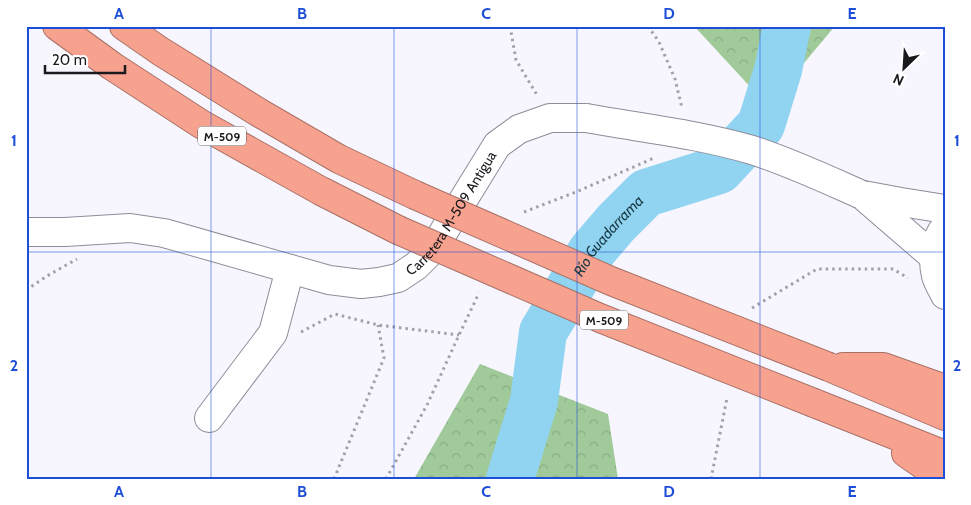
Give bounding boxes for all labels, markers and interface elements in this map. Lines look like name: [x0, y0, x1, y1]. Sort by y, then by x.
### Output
text: A: [114, 4, 124, 23]
text: B: [297, 4, 307, 23]
text: C: [481, 4, 491, 23]
text: D: [663, 4, 675, 23]
text: E: [847, 4, 857, 23]
scale bar: [45, 42, 125, 74]
north arrow: [878, 42, 928, 92]
text: 20 m: [52, 51, 87, 69]
text: N: [890, 70, 907, 90]
road number: M-509: [198, 126, 246, 146]
text: 1: [11, 131, 17, 150]
text: 1: [954, 131, 960, 150]
street label: Carretera M-509 Antigua: [402, 147, 500, 279]
water label: Río Guadarrama: [570, 192, 647, 280]
road number: M-509: [580, 310, 628, 330]
text: 2: [10, 356, 18, 375]
text: 2: [953, 356, 961, 375]
text: A: [114, 482, 124, 501]
text: B: [297, 482, 307, 501]
text: C: [481, 482, 491, 501]
text: D: [663, 482, 675, 501]
text: E: [847, 482, 857, 501]

